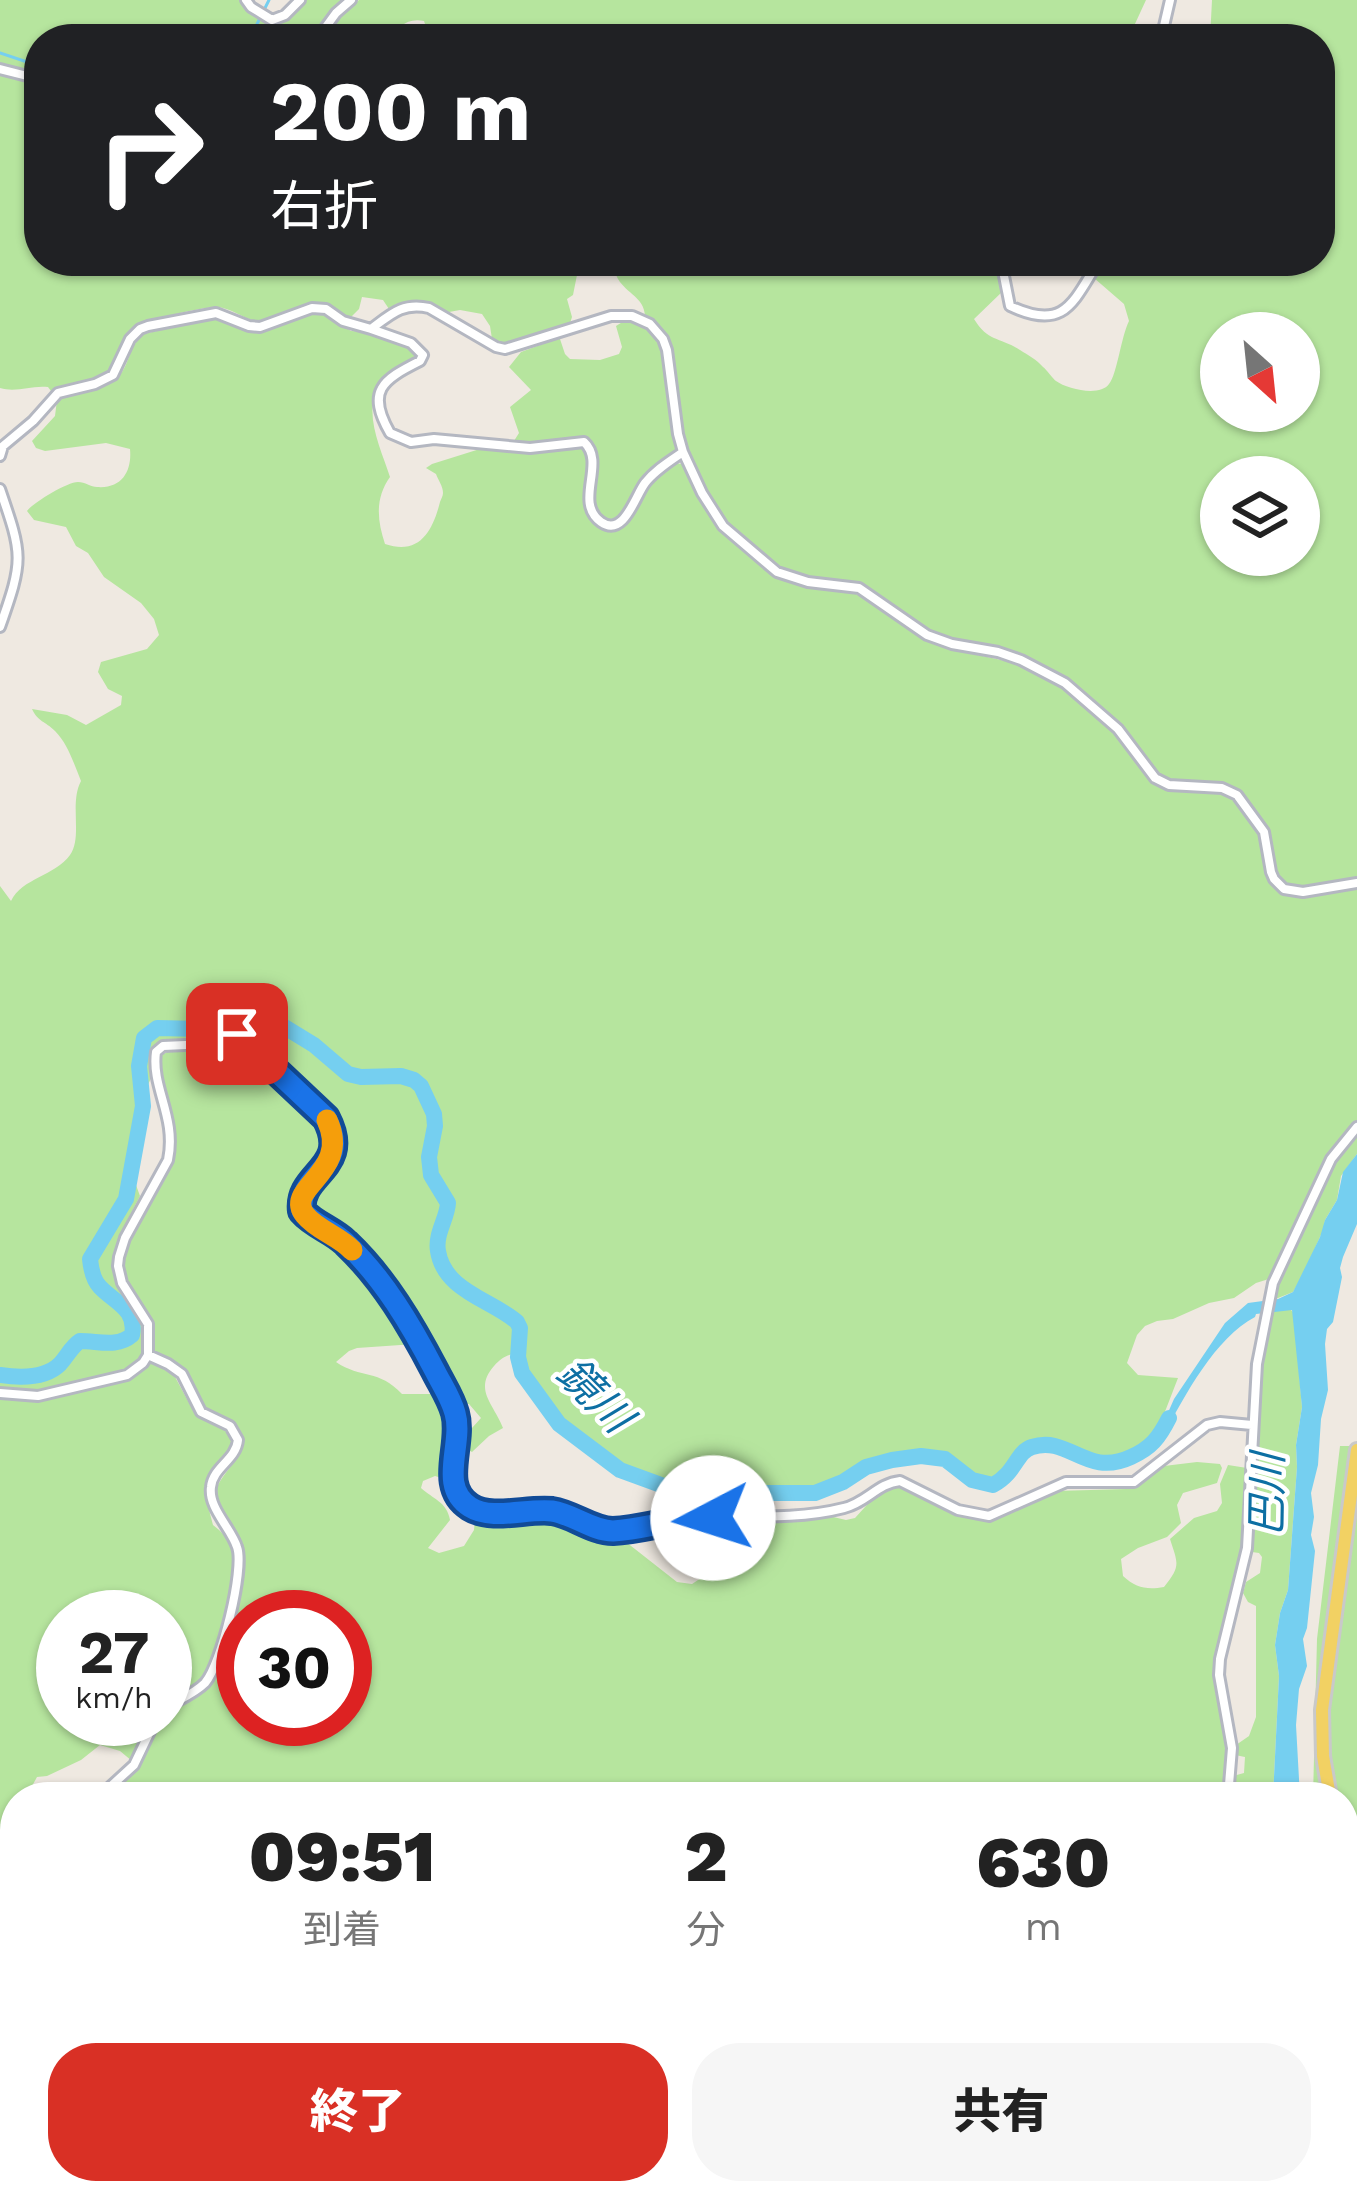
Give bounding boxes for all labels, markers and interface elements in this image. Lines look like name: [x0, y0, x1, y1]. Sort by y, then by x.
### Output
text: 200 m: [270, 62, 531, 160]
icon: right: [72, 72, 228, 228]
text: 右折: [270, 175, 378, 238]
north arrow: [1200, 312, 1320, 432]
map controls: [1200, 312, 1320, 576]
button: layers: [1200, 456, 1320, 576]
pin: [186, 983, 288, 1085]
icon: arrive: [204, 1001, 270, 1067]
water label: 鏡川: [548, 1348, 645, 1445]
water label: 巴川: [1242, 1449, 1292, 1537]
position arrow: [650, 1455, 776, 1581]
speed limit sign: 30: [216, 1590, 372, 1746]
text: 27: [78, 1617, 150, 1688]
text: km/h: [75, 1680, 153, 1715]
text: 09:51: [249, 1814, 436, 1898]
text: 2: [684, 1814, 728, 1898]
text: 630: [976, 1820, 1110, 1904]
text: m: [1025, 1904, 1062, 1949]
text: 到着: [303, 1907, 381, 1952]
text: 分: [686, 1907, 725, 1952]
button: 終了: [48, 2043, 668, 2181]
button: 共有: [692, 2043, 1311, 2181]

